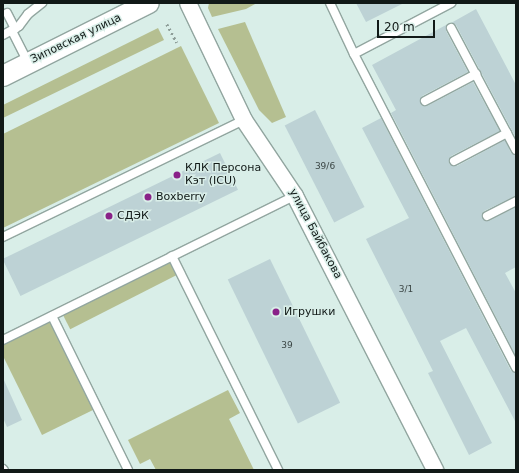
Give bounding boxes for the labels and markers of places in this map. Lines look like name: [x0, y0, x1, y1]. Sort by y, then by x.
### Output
place label: КЛК Персона Кэт (ICU): [185, 162, 261, 188]
marker: КЛК Персона Кэт (ICU): [172, 170, 182, 180]
place label: Boxberry: [156, 190, 206, 204]
marker: Boxberry: [143, 192, 153, 202]
place label: СДЭК: [117, 209, 149, 223]
marker: СДЭК: [104, 211, 114, 221]
place label: Игрушки: [284, 305, 335, 319]
marker: Игрушки: [271, 307, 281, 317]

